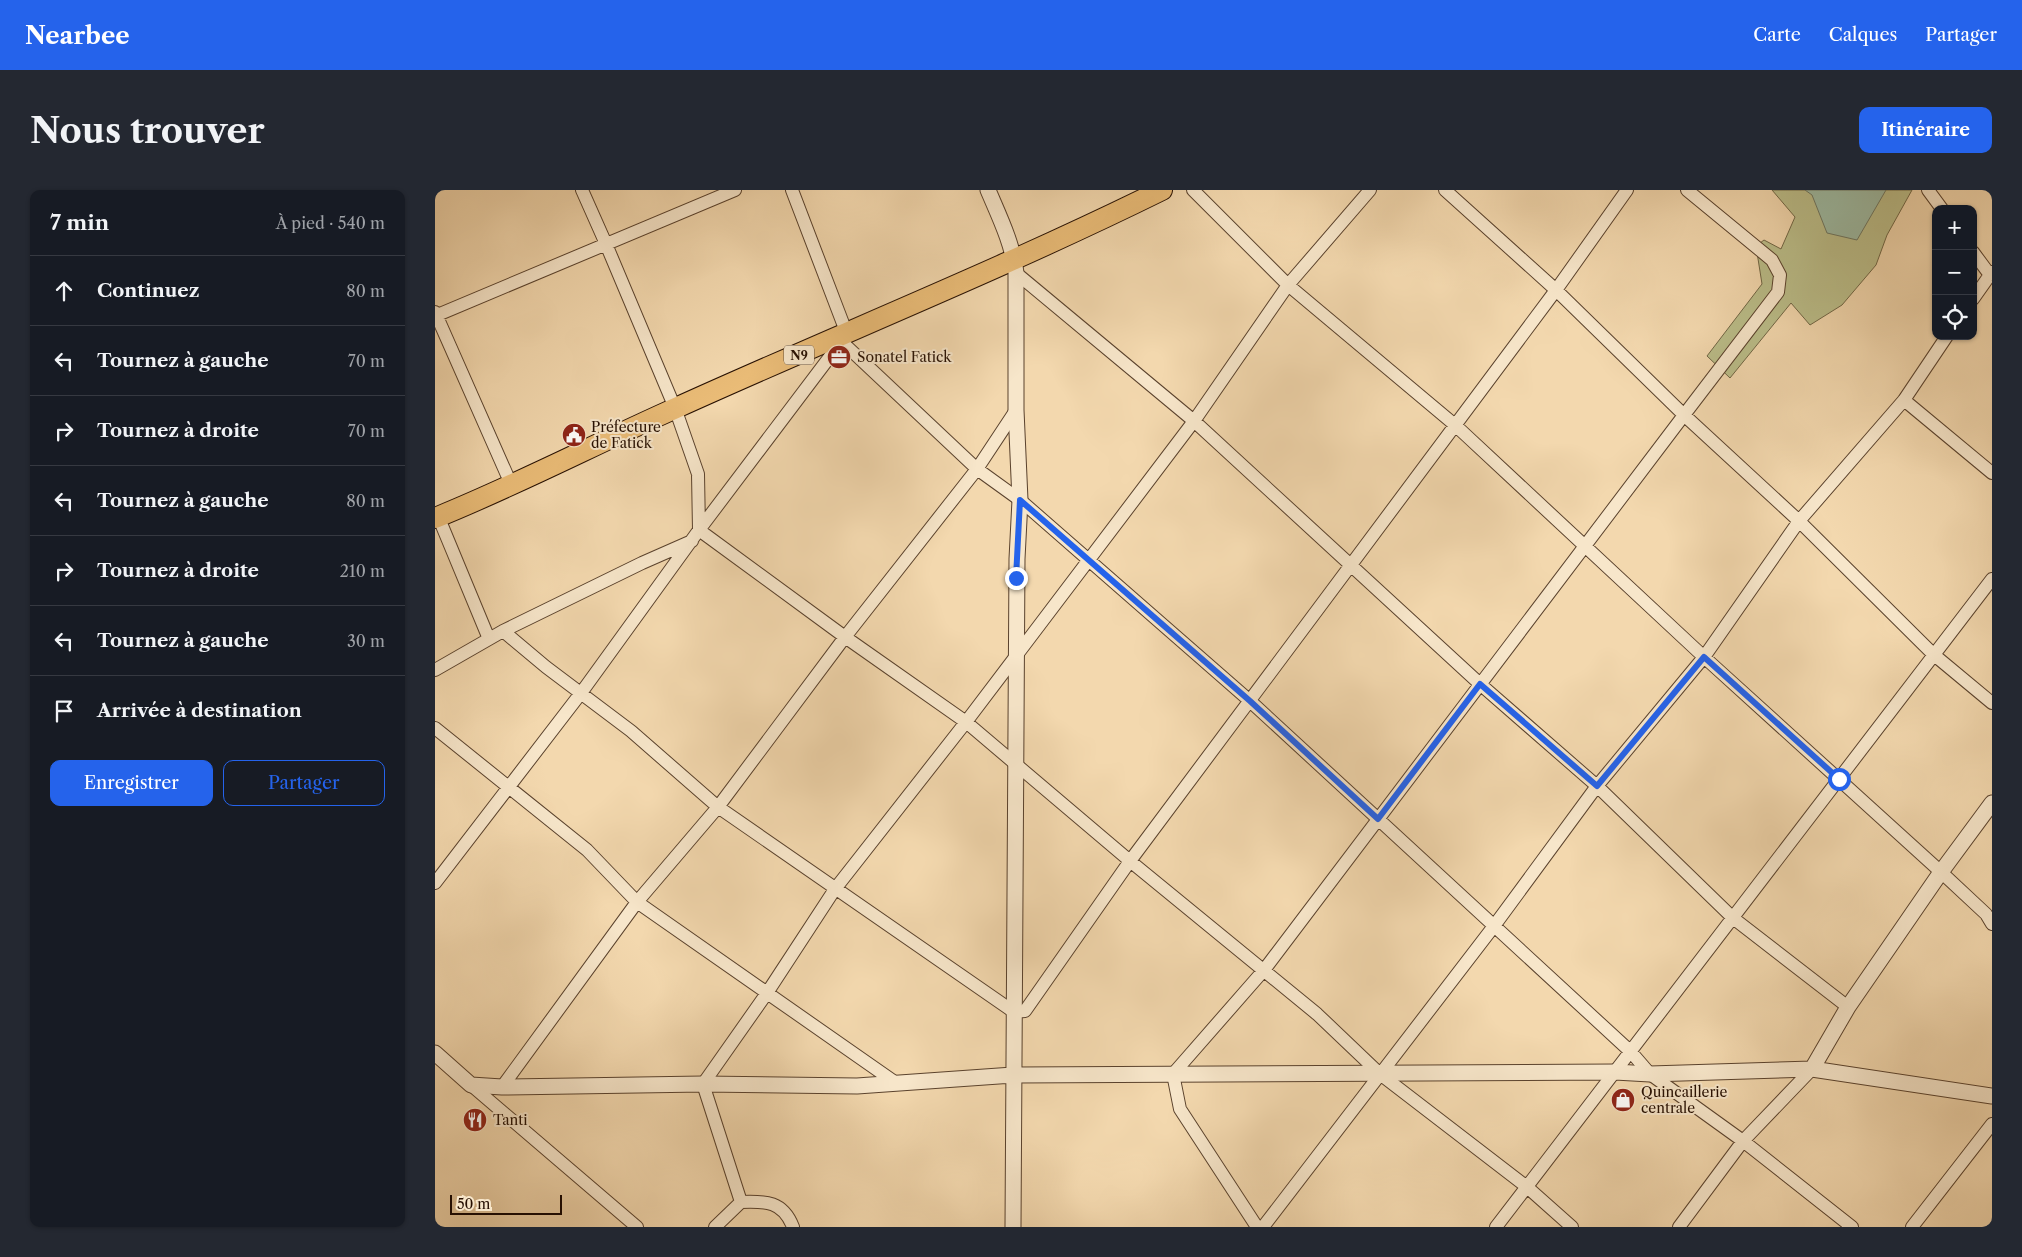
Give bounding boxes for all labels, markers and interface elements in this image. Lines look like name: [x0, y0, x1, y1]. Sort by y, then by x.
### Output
text: Nearbee: [25, 21, 130, 50]
text: Carte: [1753, 24, 1801, 46]
text: Calques: [1829, 24, 1897, 46]
text: Partager: [1925, 24, 1997, 46]
button: Itinéraire: [1859, 107, 1992, 153]
text: Nous trouver: [30, 109, 265, 152]
map controls: [1932, 205, 1977, 340]
button: +: [1932, 205, 1977, 250]
text: 7 min: [50, 210, 109, 235]
text: À pied · 540 m: [276, 213, 385, 233]
button: −: [1932, 250, 1977, 295]
icon: ahead: [50, 277, 78, 305]
text: Continuez: [97, 279, 199, 302]
text: 80 m: [346, 281, 385, 301]
button: locate: [1932, 295, 1977, 340]
office icon: Sonatel Fatick: [826, 344, 852, 370]
road number: N9: [784, 346, 814, 364]
icon: left: [50, 347, 78, 375]
place label: Sonatel Fatick: [857, 348, 952, 366]
text: Tournez à gauche: [97, 349, 269, 372]
text: 70 m: [348, 351, 385, 371]
icon: right: [50, 417, 78, 445]
place label: Préfecture de Fatick: [591, 418, 661, 452]
text: Tournez à droite: [97, 419, 259, 442]
text: 70 m: [348, 421, 385, 441]
public building icon: Préfecture de Fatick: [561, 422, 587, 448]
icon: left: [50, 487, 78, 515]
text: Tournez à gauche: [97, 489, 269, 512]
text: 80 m: [346, 491, 385, 511]
icon: right: [50, 557, 78, 585]
text: Tournez à droite: [97, 559, 259, 582]
text: 210 m: [340, 561, 385, 581]
route end: [1005, 567, 1028, 590]
icon: left: [50, 627, 78, 655]
text: Tournez à gauche: [97, 629, 269, 652]
text: 30 m: [347, 631, 385, 651]
icon: arrive: [50, 697, 78, 725]
text: Arrivée à destination: [97, 699, 302, 722]
button: Enregistrer: [50, 760, 213, 806]
button: Partager: [223, 760, 385, 806]
route start: [1828, 768, 1851, 791]
place label: Quincaillerie centrale: [1641, 1083, 1728, 1117]
shop icon: Quincaillerie centrale: [1610, 1087, 1636, 1113]
restaurant icon: Tanti: [462, 1107, 488, 1133]
place label: Tanti: [493, 1111, 528, 1129]
scale bar: [450, 1192, 563, 1215]
text: 50 m: [457, 1195, 490, 1213]

